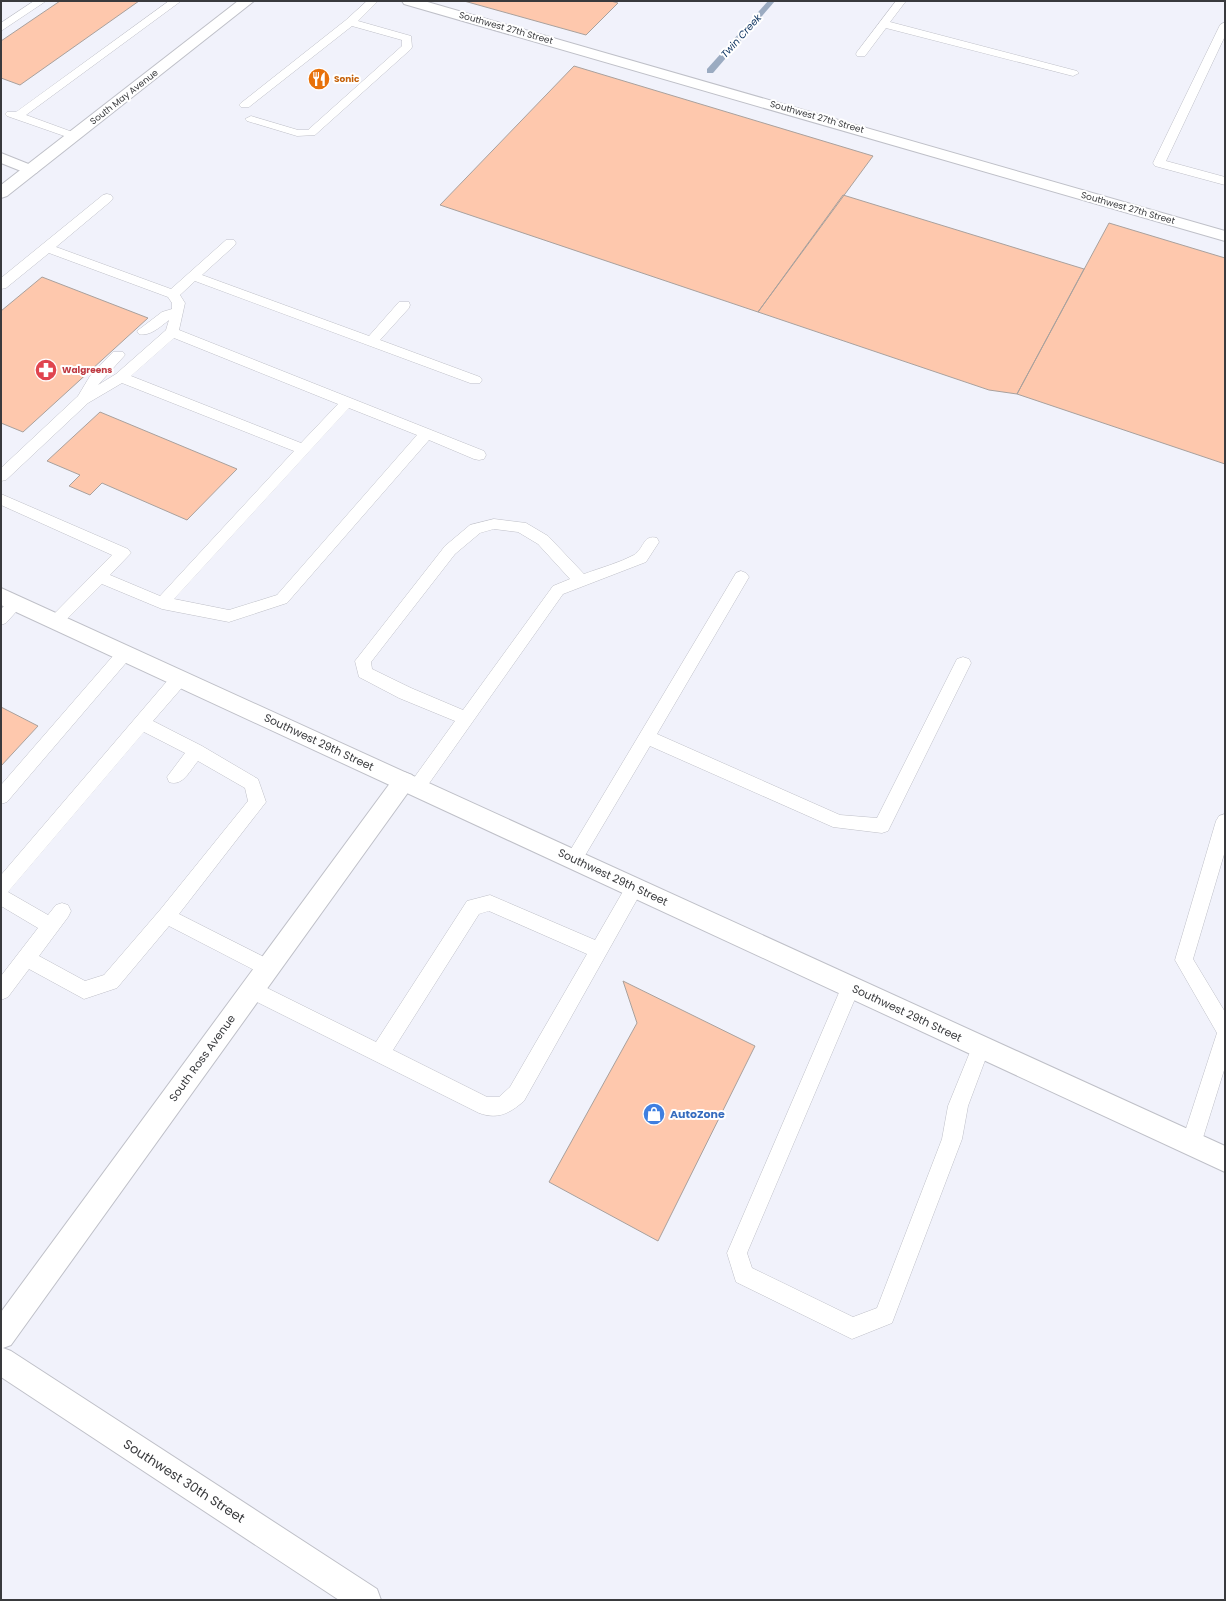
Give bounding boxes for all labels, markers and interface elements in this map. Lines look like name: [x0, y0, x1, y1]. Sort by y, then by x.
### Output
street label: Southwest 27th Street: [458, 9, 554, 47]
water label: Twin Creek: [717, 10, 765, 61]
street label: South May Avenue: [87, 66, 161, 127]
restaurant icon: Sonic: [306, 66, 332, 92]
place label: Sonic: [334, 73, 360, 85]
street label: Southwest 27th Street: [769, 98, 865, 136]
street label: Southwest 27th Street: [1080, 189, 1176, 227]
pharmacy icon: Walgreens: [33, 357, 59, 383]
place label: Walgreens: [62, 364, 112, 376]
street label: Southwest 29th Street: [261, 709, 377, 775]
street label: Southwest 29th Street: [555, 844, 671, 910]
street label: Southwest 29th Street: [849, 980, 965, 1046]
street label: South Ross Avenue: [165, 1011, 239, 1105]
shop icon: AutoZone: [641, 1101, 667, 1127]
place label: AutoZone: [670, 1106, 725, 1122]
street label: Southwest 30th Street: [120, 1435, 249, 1528]

